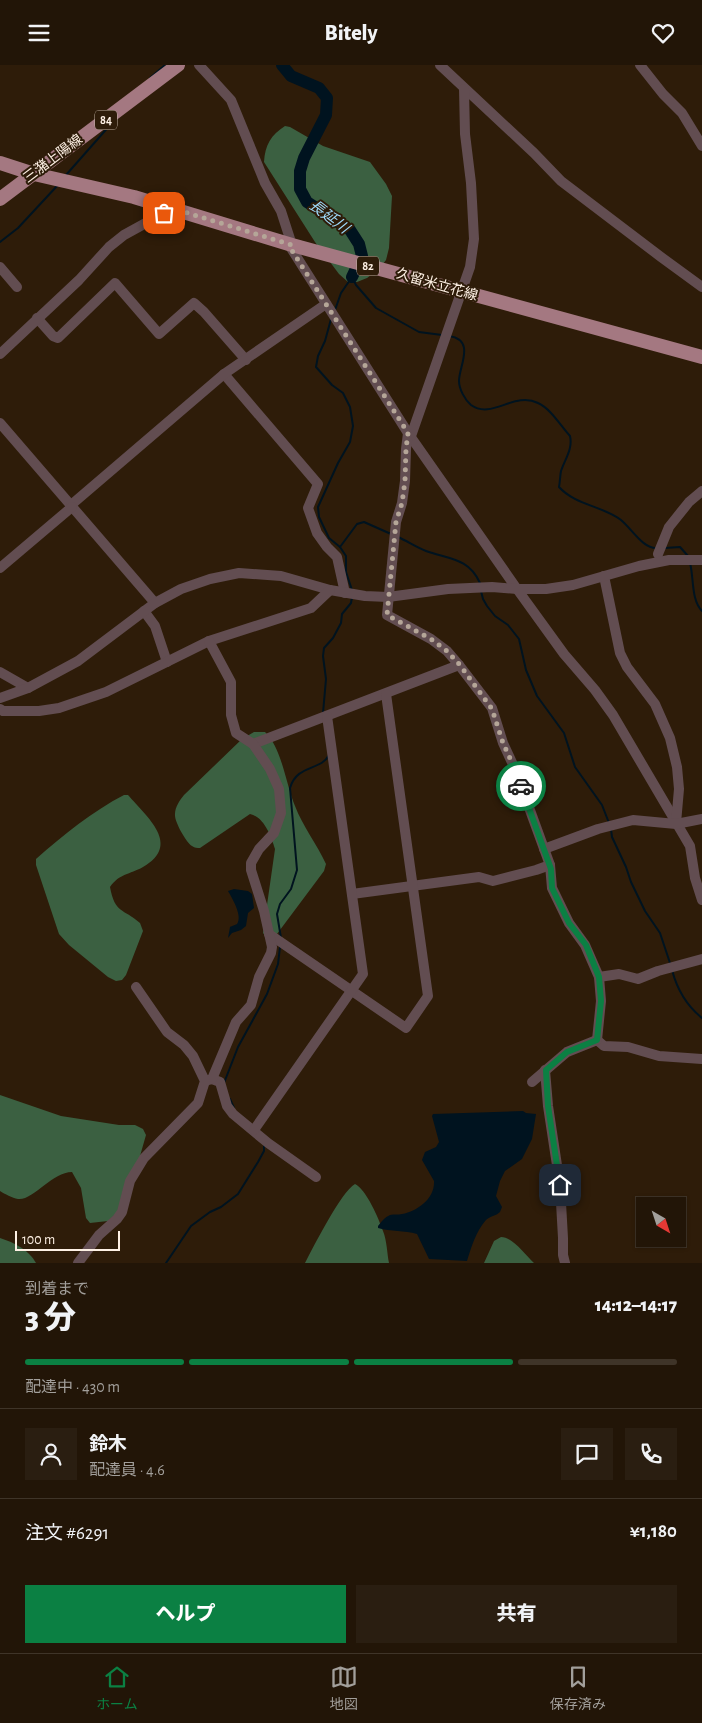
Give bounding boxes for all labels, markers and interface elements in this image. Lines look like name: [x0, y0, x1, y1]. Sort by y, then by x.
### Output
icon: menu: [25, 19, 53, 47]
icon: heart: [649, 19, 677, 47]
text: Bitely: [324, 22, 378, 44]
road number: 84: [95, 111, 117, 129]
street label: 三潴上陽線: [20, 132, 85, 186]
pin: [143, 192, 185, 234]
water label: 長延川: [307, 197, 354, 238]
icon: bag: [150, 199, 178, 227]
road number: 82: [357, 257, 379, 275]
street label: 久留米立花線: [395, 266, 480, 303]
courier: [496, 761, 546, 811]
icon: car: [507, 772, 535, 800]
pin: [539, 1164, 581, 1206]
icon: home: [546, 1171, 574, 1199]
north arrow: [636, 1197, 686, 1247]
map controls: [636, 1197, 686, 1247]
scale bar: [15, 1228, 120, 1251]
text: 100 m: [22, 1233, 55, 1247]
text: 到着まで: [25, 1281, 89, 1297]
text: 14:12–14:17: [595, 1296, 677, 1315]
text: 3 分: [25, 1302, 76, 1334]
text: 配達中 · 430 m: [25, 1379, 120, 1395]
button: person: [25, 1428, 77, 1480]
button: chat: [561, 1428, 613, 1480]
button: phone: [625, 1428, 677, 1480]
text: 鈴木: [89, 1435, 127, 1454]
text: 配達員 · 4.6: [89, 1462, 165, 1478]
text: ¥1,180: [630, 1522, 677, 1541]
text: 注文 #6291: [25, 1524, 109, 1543]
button: ヘルプ: [25, 1585, 346, 1643]
button: 共有: [356, 1585, 677, 1643]
tab: ホーム: [96, 1663, 138, 1714]
tab: 地図: [330, 1663, 358, 1714]
tab: 保存済み: [550, 1663, 606, 1714]

